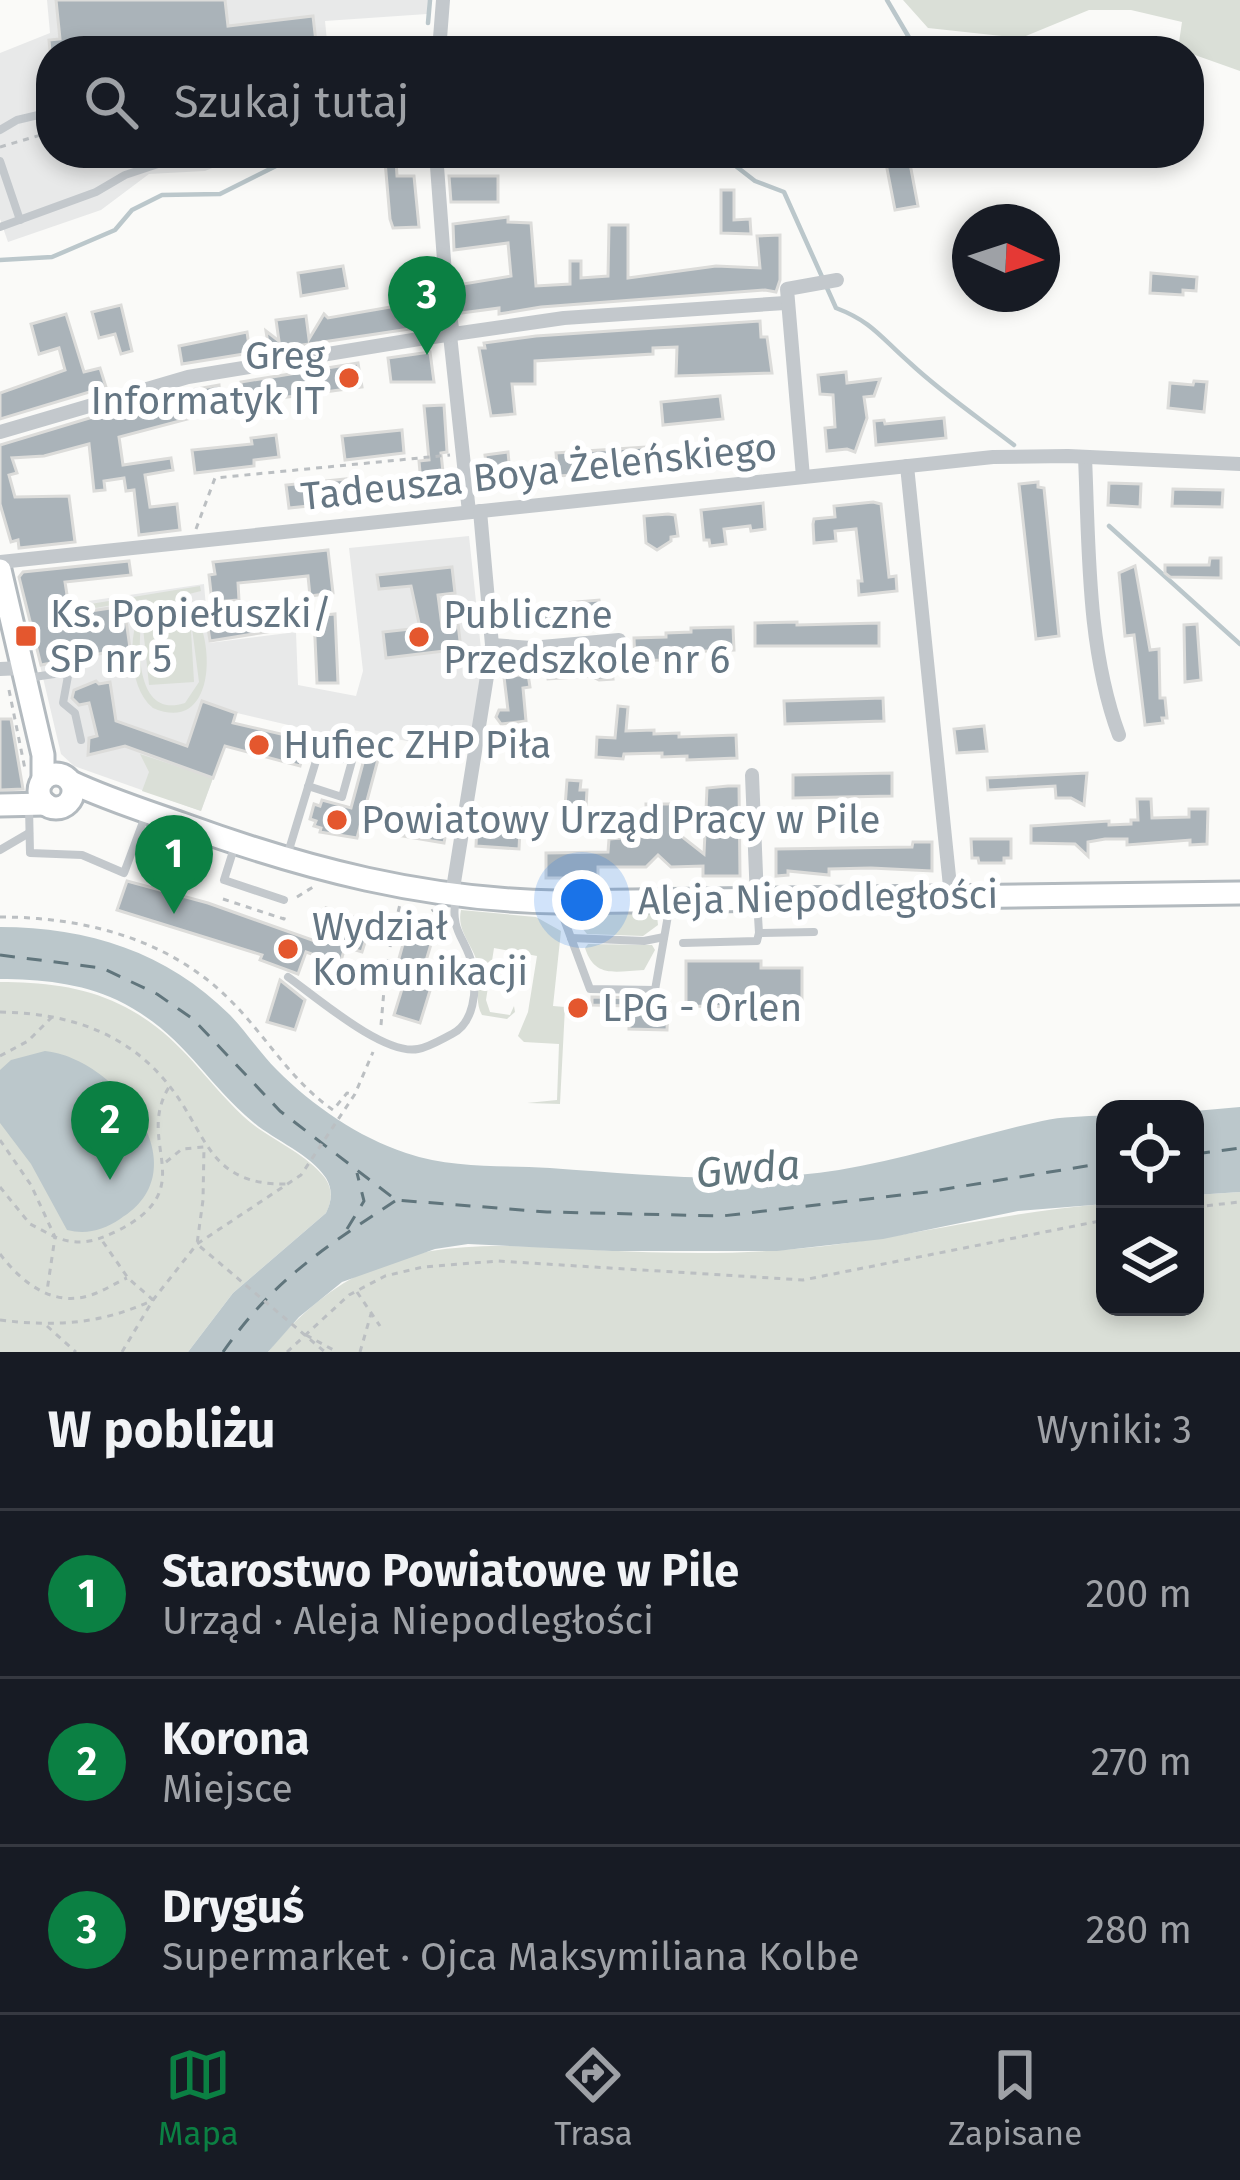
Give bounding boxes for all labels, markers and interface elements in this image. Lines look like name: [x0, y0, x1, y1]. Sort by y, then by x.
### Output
search box: [36, 36, 1204, 168]
icon: search: [78, 69, 144, 135]
text: Szukaj tutaj: [174, 75, 409, 129]
north arrow: [952, 204, 1060, 312]
pin: 3: [388, 256, 466, 355]
place label: Greg Informatyk IT: [90, 333, 326, 424]
marker: Greg Informatyk IT: [336, 365, 362, 391]
street label: Tadeusza Boya Żeleńskiego: [299, 424, 779, 520]
place label: Ks. Popiełuszki/ SP nr 5: [50, 591, 332, 682]
place label: Publiczne Przedszkole nr 6: [443, 592, 730, 683]
marker: Ks. Popiełuszki/ SP nr 5: [13, 623, 39, 649]
marker: Publiczne Przedszkole nr 6: [406, 624, 432, 650]
place label: Hufiec ZHP Piła: [283, 722, 551, 768]
marker: Hufiec ZHP Piła: [246, 732, 272, 758]
place label: Powiatowy Urząd Pracy w Pile: [361, 797, 880, 843]
marker: Powiatowy Urząd Pracy w Pile: [324, 807, 350, 833]
pin: 1: [135, 815, 213, 914]
your location: [552, 870, 612, 930]
street label: Aleja Niepodległości: [637, 872, 999, 924]
place label: Wydział Komunikacji: [312, 904, 528, 995]
marker: Wydział Komunikacji: [275, 936, 301, 962]
place label: LPG - Orlen: [602, 985, 802, 1031]
marker: LPG - Orlen: [565, 995, 591, 1021]
pin: 2: [71, 1081, 149, 1180]
map controls: [1096, 1100, 1204, 1316]
button: locate: [1096, 1100, 1204, 1208]
water label: Gwda: [694, 1140, 802, 1198]
button: layers: [1096, 1208, 1204, 1316]
text: W pobliżu: [48, 1399, 276, 1461]
text: Wyniki: 3: [1037, 1407, 1192, 1453]
text: Starostwo Powiatowe w Pile: [162, 1544, 739, 1598]
text: 1: [78, 1571, 96, 1617]
text: 200 m: [1085, 1571, 1192, 1617]
text: Urząd · Aleja Niepodległości: [162, 1598, 654, 1644]
text: Korona: [162, 1712, 310, 1766]
text: 2: [77, 1739, 97, 1785]
text: 270 m: [1091, 1739, 1192, 1785]
text: Miejsce: [162, 1766, 293, 1812]
text: Dryguś: [162, 1880, 304, 1934]
text: 3: [77, 1907, 97, 1953]
text: 280 m: [1086, 1907, 1192, 1953]
text: Supermarket · Ojca Maksymiliana Kolbe: [162, 1934, 859, 1980]
tab: Mapa: [158, 2042, 239, 2154]
tab: Trasa: [554, 2042, 633, 2154]
tab: Zapisane: [948, 2042, 1082, 2154]

